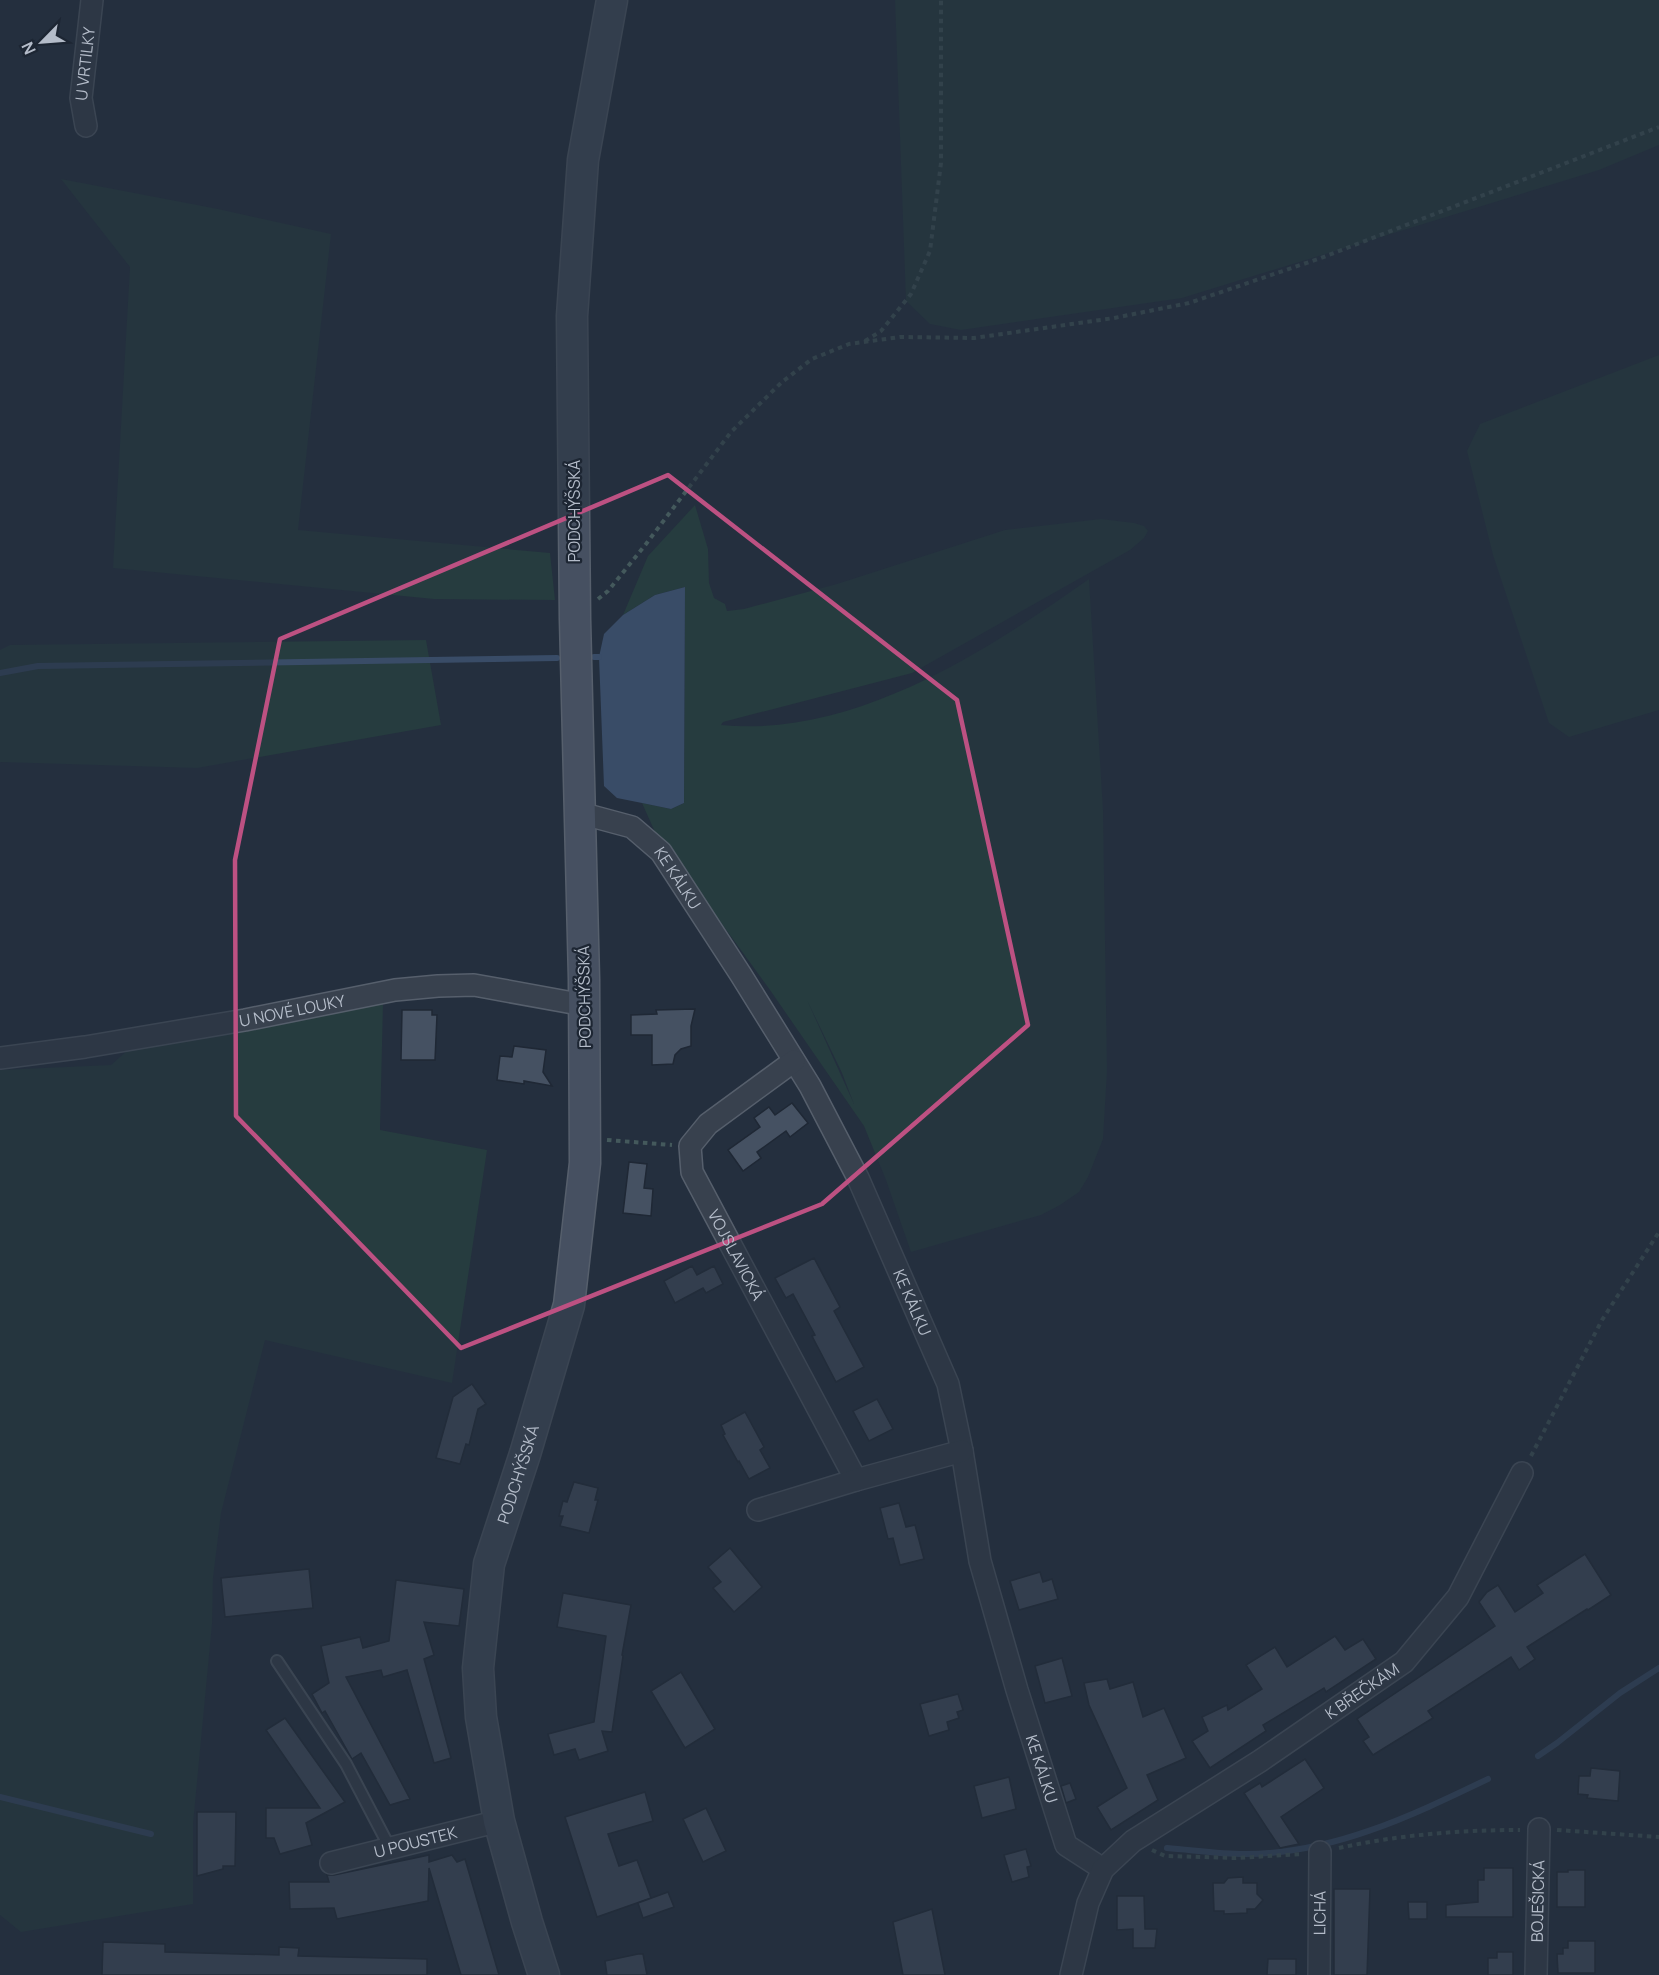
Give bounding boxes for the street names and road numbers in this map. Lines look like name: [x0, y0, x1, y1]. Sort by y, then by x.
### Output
street label: U VRTILKY: [70, 26, 100, 102]
street label: PODCHÝŠSKÁ: [563, 460, 585, 562]
street label: KE KÁLKU: [649, 842, 706, 913]
street label: PODCHÝŠSKÁ: [572, 946, 596, 1048]
street label: U NOVÉ LOUKY: [237, 989, 347, 1032]
street label: VOJSLAVICKÁ: [703, 1206, 769, 1304]
street label: KE KÁLKU: [888, 1266, 936, 1339]
street label: PODCHÝŠSKÁ: [492, 1422, 544, 1526]
street label: K BŘEČKÁM: [1321, 1658, 1403, 1724]
street label: KE KÁLKU: [1021, 1732, 1063, 1806]
street label: U POUSTEK: [372, 1821, 460, 1863]
street label: BOJEŠICKÁ: [1526, 1860, 1549, 1942]
street label: LICHÁ: [1308, 1891, 1331, 1935]

